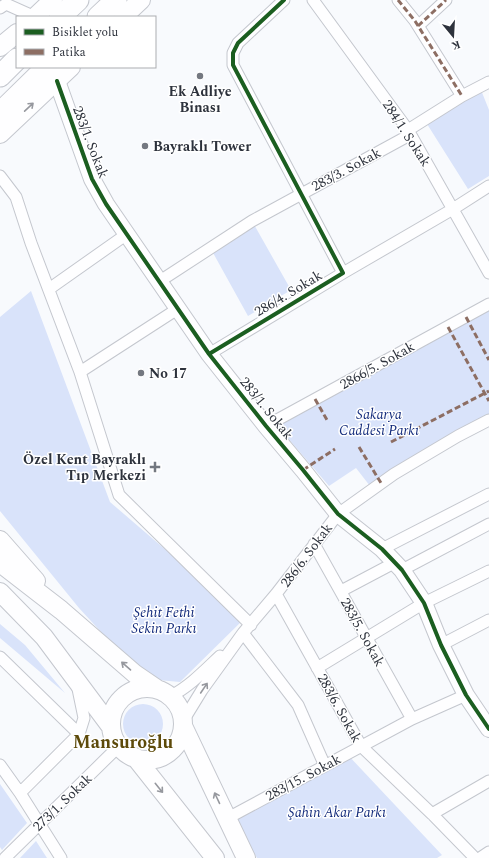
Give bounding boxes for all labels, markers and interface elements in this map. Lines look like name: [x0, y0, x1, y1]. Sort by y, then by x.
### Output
legend: [16, 16, 156, 68]
north arrow: [433, 16, 473, 56]
text: Bisiklet yolu: [52, 23, 119, 42]
text: K: [449, 36, 463, 55]
text: Patika: [52, 43, 86, 62]
marker: Ek Adliye Binası: [195, 71, 205, 81]
place label: Ek Adliye Binası: [168, 81, 232, 118]
street label: 284/1. Sokak: [377, 96, 436, 171]
one-way arrow: [23, 103, 33, 112]
street label: 283/1. Sokak: [67, 103, 114, 182]
place label: Bayraklı Tower: [153, 136, 251, 157]
marker: Bayraklı Tower: [140, 141, 150, 151]
street label: 283/3. Sokak: [308, 142, 385, 197]
street label: 286/4. Sokak: [250, 265, 326, 322]
street label: 2866/5. Sokak: [336, 336, 419, 395]
place label: No 17: [149, 363, 187, 384]
marker: No 17: [136, 368, 146, 378]
street label: 283/1. Sokak: [235, 372, 299, 445]
park label: Sakarya Caddesi Parkı: [339, 404, 419, 441]
place label: Özel Kent Bayraklı Tıp Merkezi: [23, 449, 146, 486]
marker: Özel Kent Bayraklı Tıp Merkezi: [149, 461, 161, 473]
street label: 286/6. Sokak: [275, 519, 338, 592]
street label: 283/5. Sokak: [335, 594, 390, 671]
park label: Şehit Fethi Sekin Parkı: [132, 602, 196, 639]
one-way arrow: [120, 661, 131, 670]
street label: 283/6. Sokak: [312, 670, 367, 747]
one-way arrow: [200, 683, 208, 694]
district label: Mansuroğlu: [73, 729, 174, 756]
street label: 283/15. Sokak: [262, 749, 345, 806]
street label: 273/1. Sokak: [28, 768, 97, 836]
one-way arrow: [155, 782, 164, 793]
one-way arrow: [213, 792, 220, 804]
park label: Şahin Akar Parkı: [288, 802, 386, 823]

